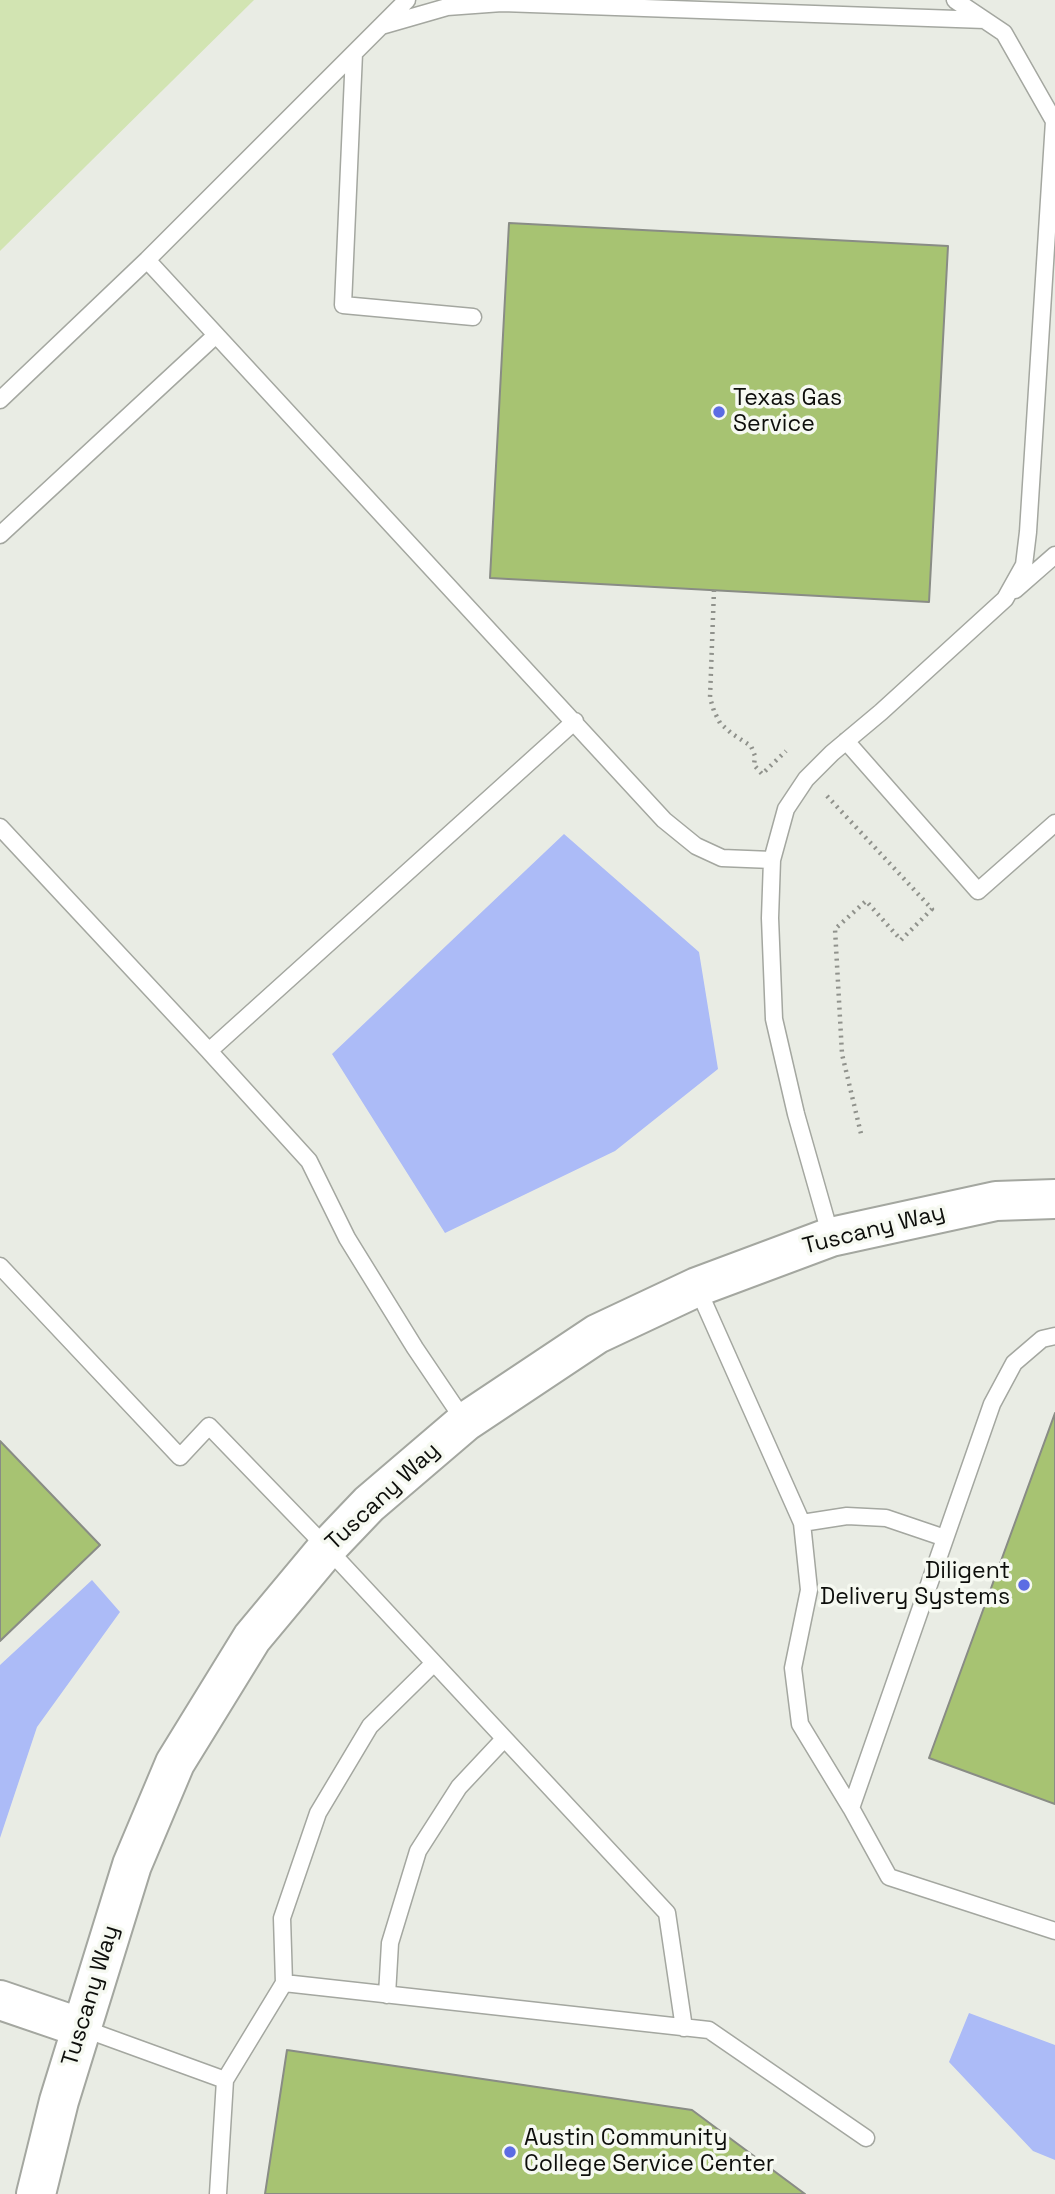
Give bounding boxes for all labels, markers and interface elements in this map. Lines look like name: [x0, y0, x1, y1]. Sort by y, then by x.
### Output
place label: Texas Gas Service: [733, 385, 842, 439]
marker: Texas Gas Service: [711, 404, 727, 420]
street label: Tuscany Way: [800, 1199, 948, 1261]
street label: Tuscany Way: [320, 1437, 446, 1557]
place label: Diligent Delivery Systems: [820, 1558, 1010, 1612]
marker: Diligent Delivery Systems: [1016, 1577, 1032, 1593]
street label: Tuscany Way: [56, 1922, 126, 2070]
place label: Austin Community College Service Center: [524, 2125, 774, 2179]
marker: Austin Community College Service Center: [502, 2144, 518, 2160]

